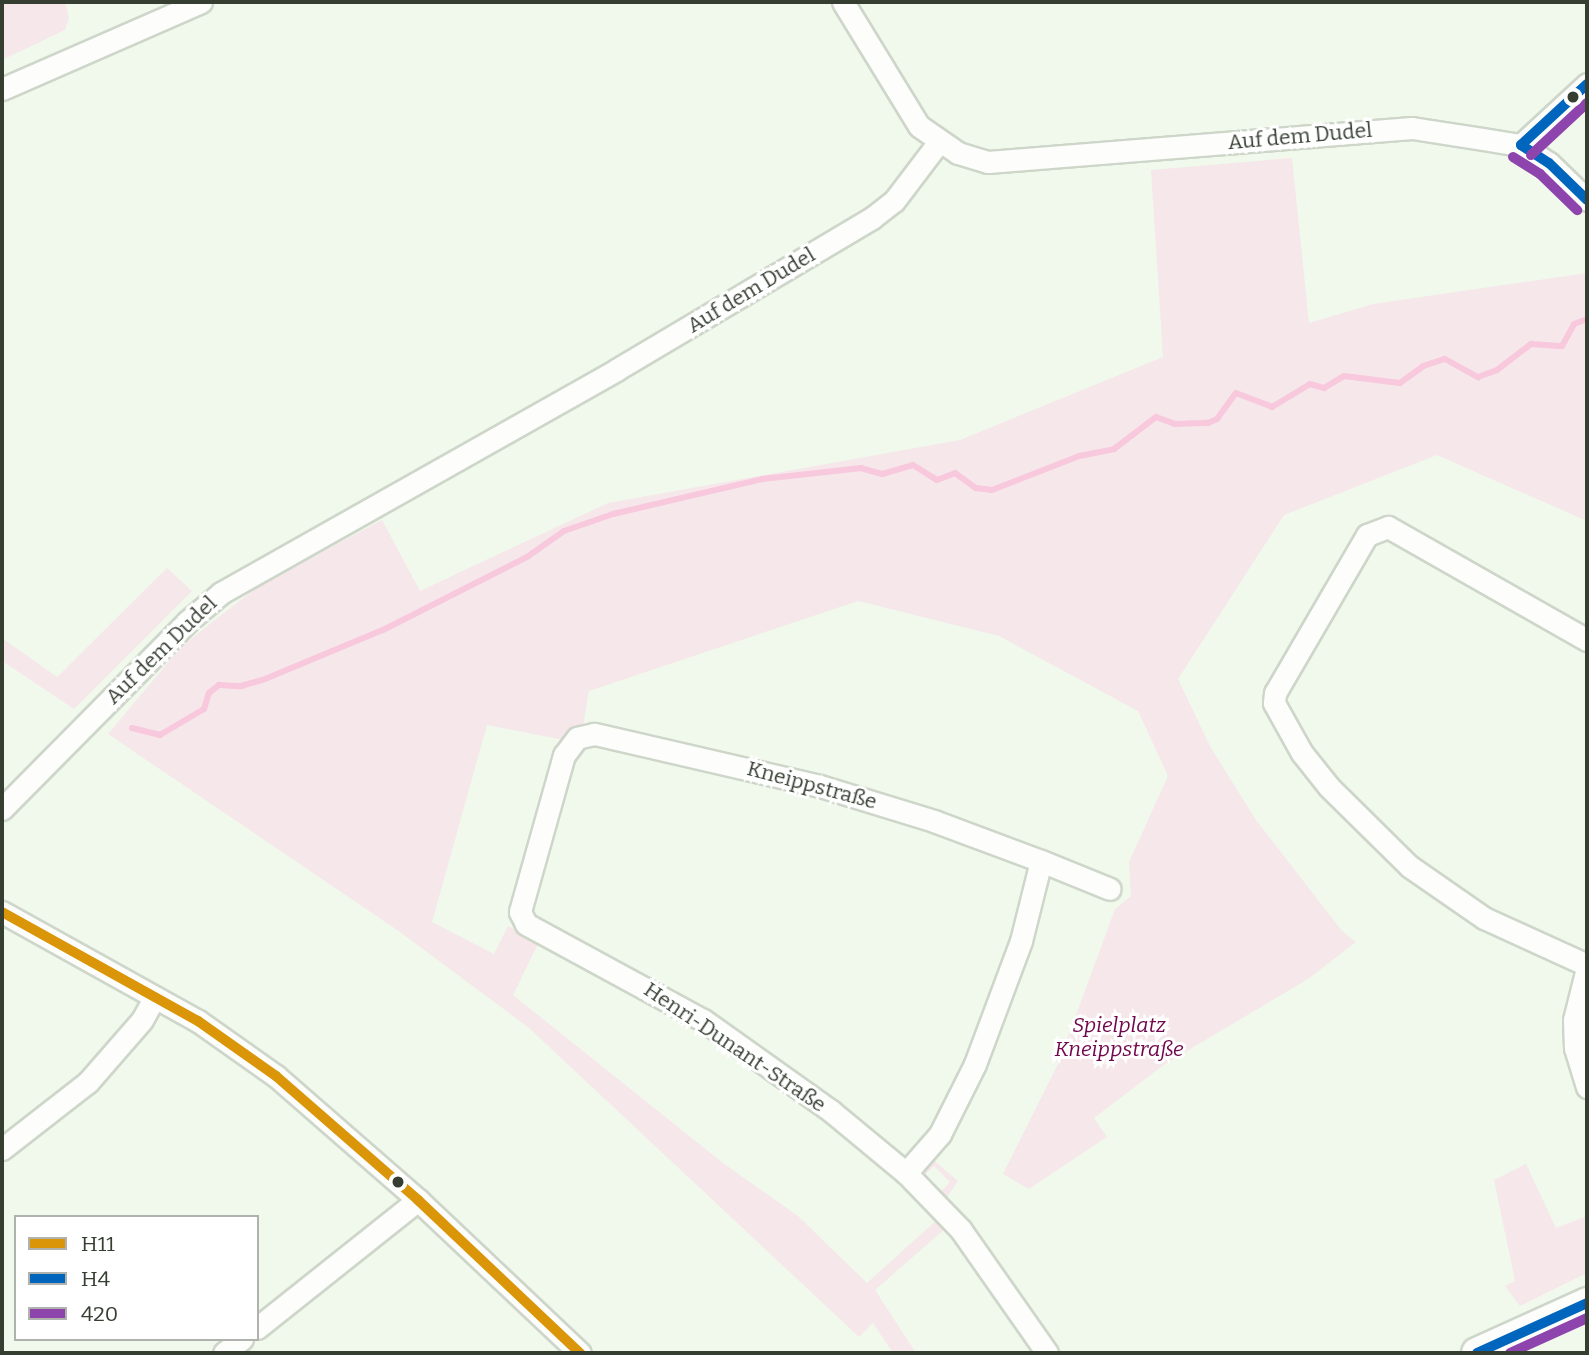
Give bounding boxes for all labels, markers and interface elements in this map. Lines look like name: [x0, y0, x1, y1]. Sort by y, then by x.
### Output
unlabelled marker: [1566, 90, 1580, 104]
street label: Auf dem Dudel: [1227, 117, 1373, 155]
street label: Auf dem Dudel: [682, 242, 820, 338]
street label: Auf dem Dudel: [100, 591, 222, 709]
street label: Kneippstraße: [744, 756, 880, 814]
street label: Henri-Dunant-Straße: [639, 977, 831, 1117]
park label: Spielplatz Kneippstraße: [1054, 1012, 1184, 1062]
unlabelled marker: [391, 1175, 405, 1189]
legend: [14, 1215, 259, 1341]
text: H11: [81, 1231, 115, 1257]
text: H4: [81, 1266, 110, 1292]
text: 420: [81, 1301, 118, 1327]

